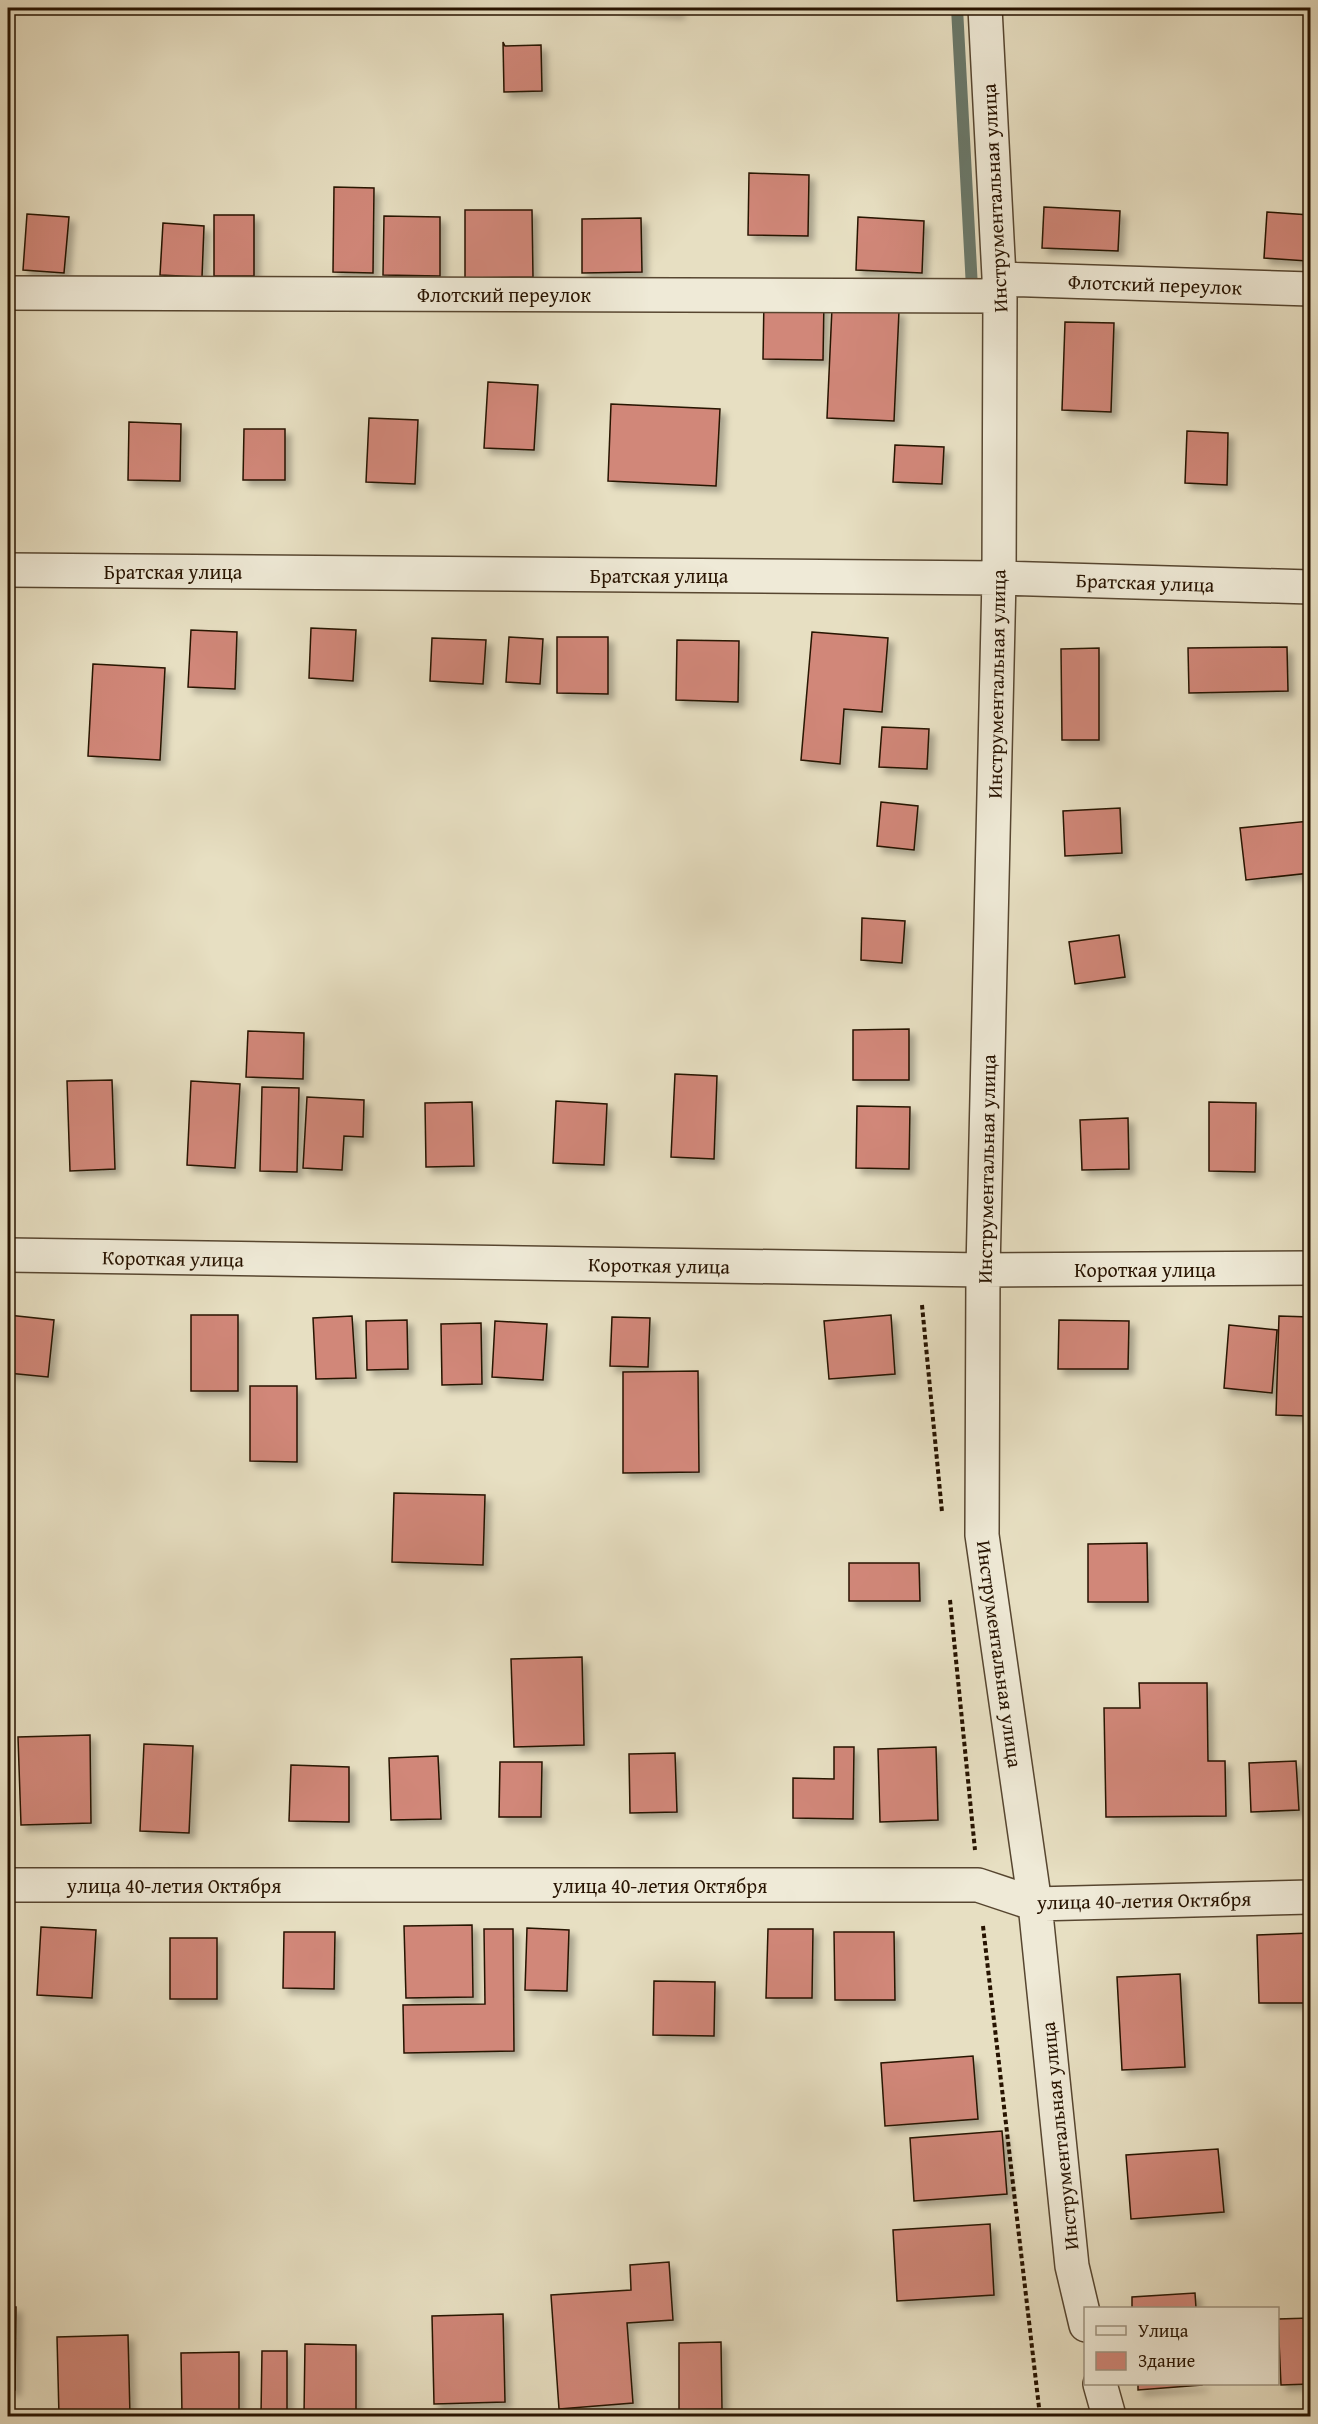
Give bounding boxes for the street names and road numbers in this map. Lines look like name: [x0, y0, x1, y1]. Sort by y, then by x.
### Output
street label: Инструментальная улица: [973, 82, 1014, 313]
street label: Флотский переулок: [1067, 266, 1243, 302]
street label: Флотский переулок: [417, 280, 592, 309]
street label: Братская улица: [104, 557, 243, 586]
street label: Братская улица: [590, 561, 729, 590]
street label: Братская улица: [1075, 565, 1215, 599]
street label: Инструментальная улица: [980, 569, 1013, 799]
street label: Инструментальная улица: [970, 1054, 1003, 1284]
street label: Короткая улица: [102, 1242, 245, 1274]
street label: Короткая улица: [588, 1249, 731, 1281]
street label: Короткая улица: [1074, 1255, 1216, 1284]
street label: Инструментальная улица: [970, 1539, 1030, 1770]
street label: улица 40-летия Октября: [66, 1871, 281, 1900]
street label: улица 40-летия Октября: [552, 1871, 767, 1900]
street label: улица 40-летия Октября: [1035, 1884, 1252, 1916]
street label: Инструментальная улица: [1033, 2020, 1085, 2251]

